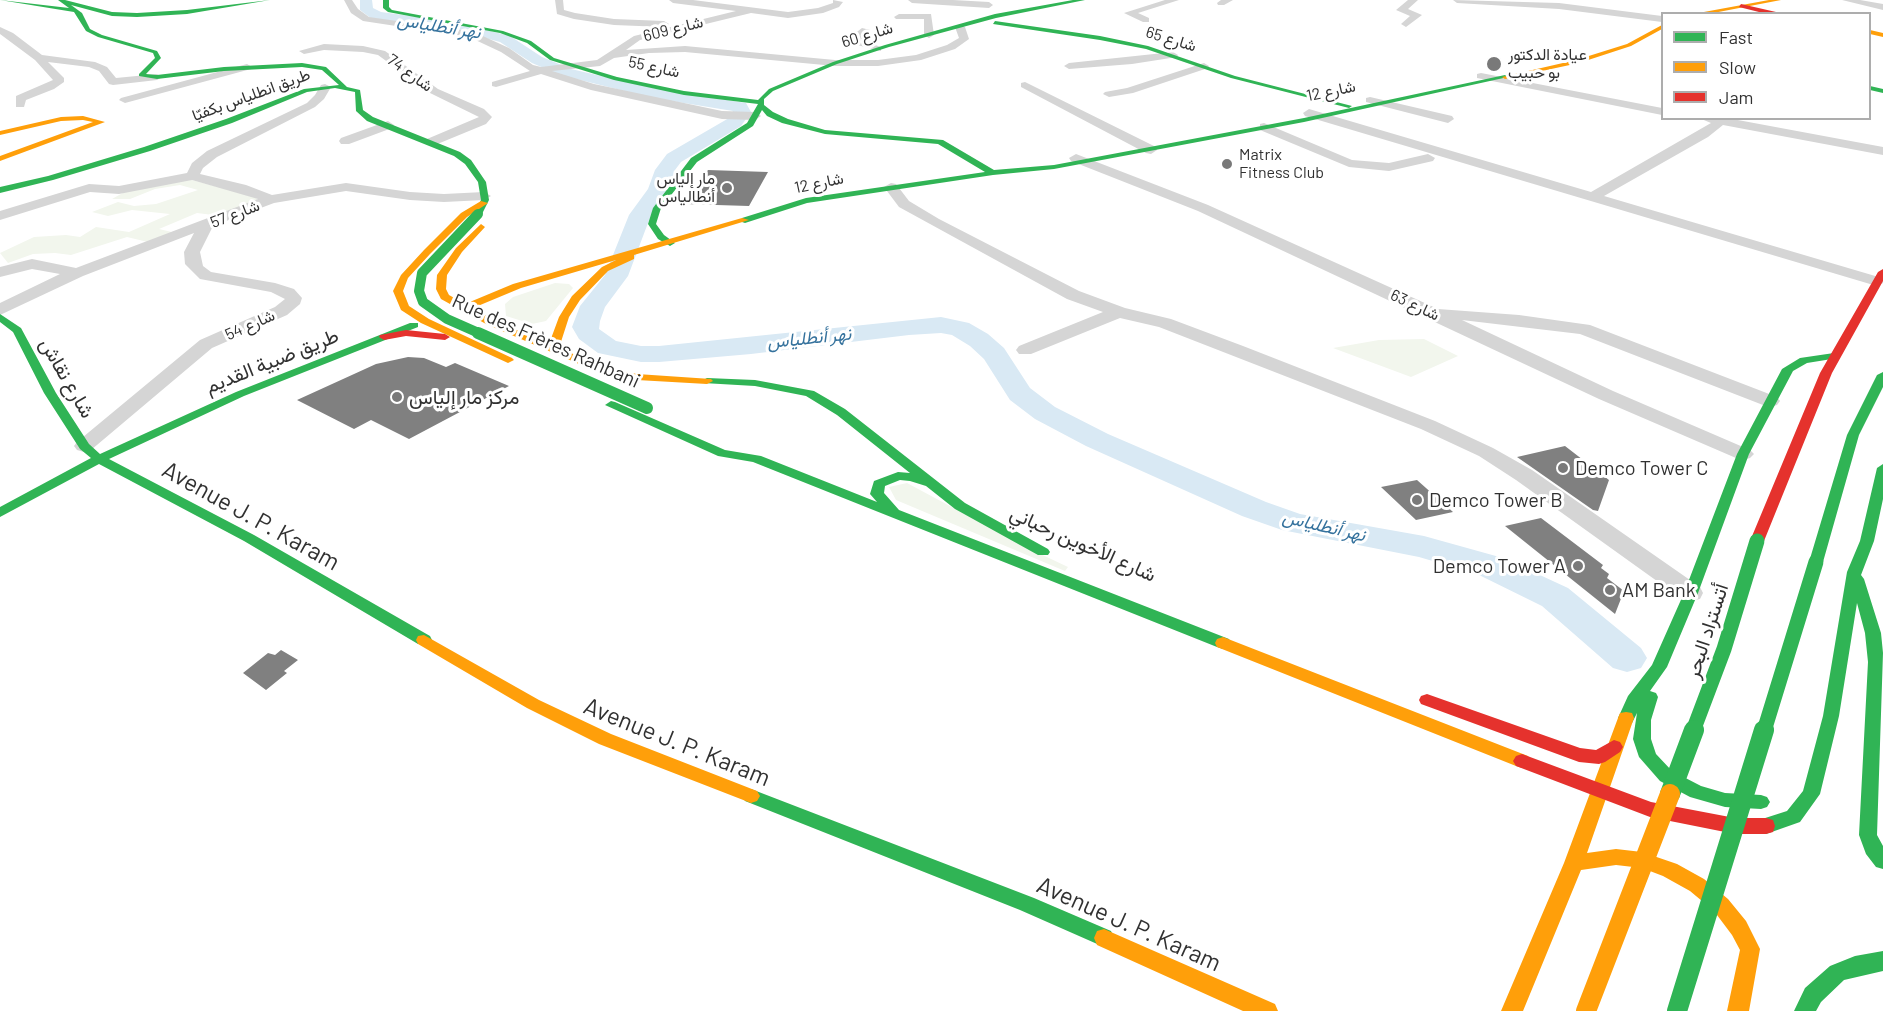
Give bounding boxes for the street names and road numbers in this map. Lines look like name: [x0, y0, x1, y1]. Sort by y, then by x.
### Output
street label: شارع 609: [641, 12, 705, 46]
street label: شارع 60: [839, 18, 895, 52]
street label: شارع 65: [1143, 22, 1199, 56]
street label: شارع 74: [383, 50, 437, 96]
street label: شارع 55: [627, 52, 681, 82]
street label: طريق انطلياس بكفيّا: [189, 65, 313, 125]
street label: شارع 12: [1305, 76, 1357, 106]
street label: شارع 12: [793, 168, 845, 198]
street label: شارع 57: [208, 196, 262, 232]
street label: شارع 63: [1387, 285, 1443, 325]
street label: Rue des Frères Rahbani: [448, 289, 644, 393]
street label: شارع 54: [222, 306, 278, 344]
street label: طريق ضبية القديم: [202, 323, 342, 399]
street label: شارع نقاش: [34, 334, 100, 422]
street label: Avenue J. P. Karam: [157, 455, 345, 577]
street label: شارع الأخوين رحباني: [1006, 501, 1160, 587]
street label: أتستراد البحر: [1680, 581, 1734, 681]
street label: Avenue J. P. Karam: [580, 691, 774, 793]
street label: Avenue J. P. Karam: [1032, 870, 1226, 978]

